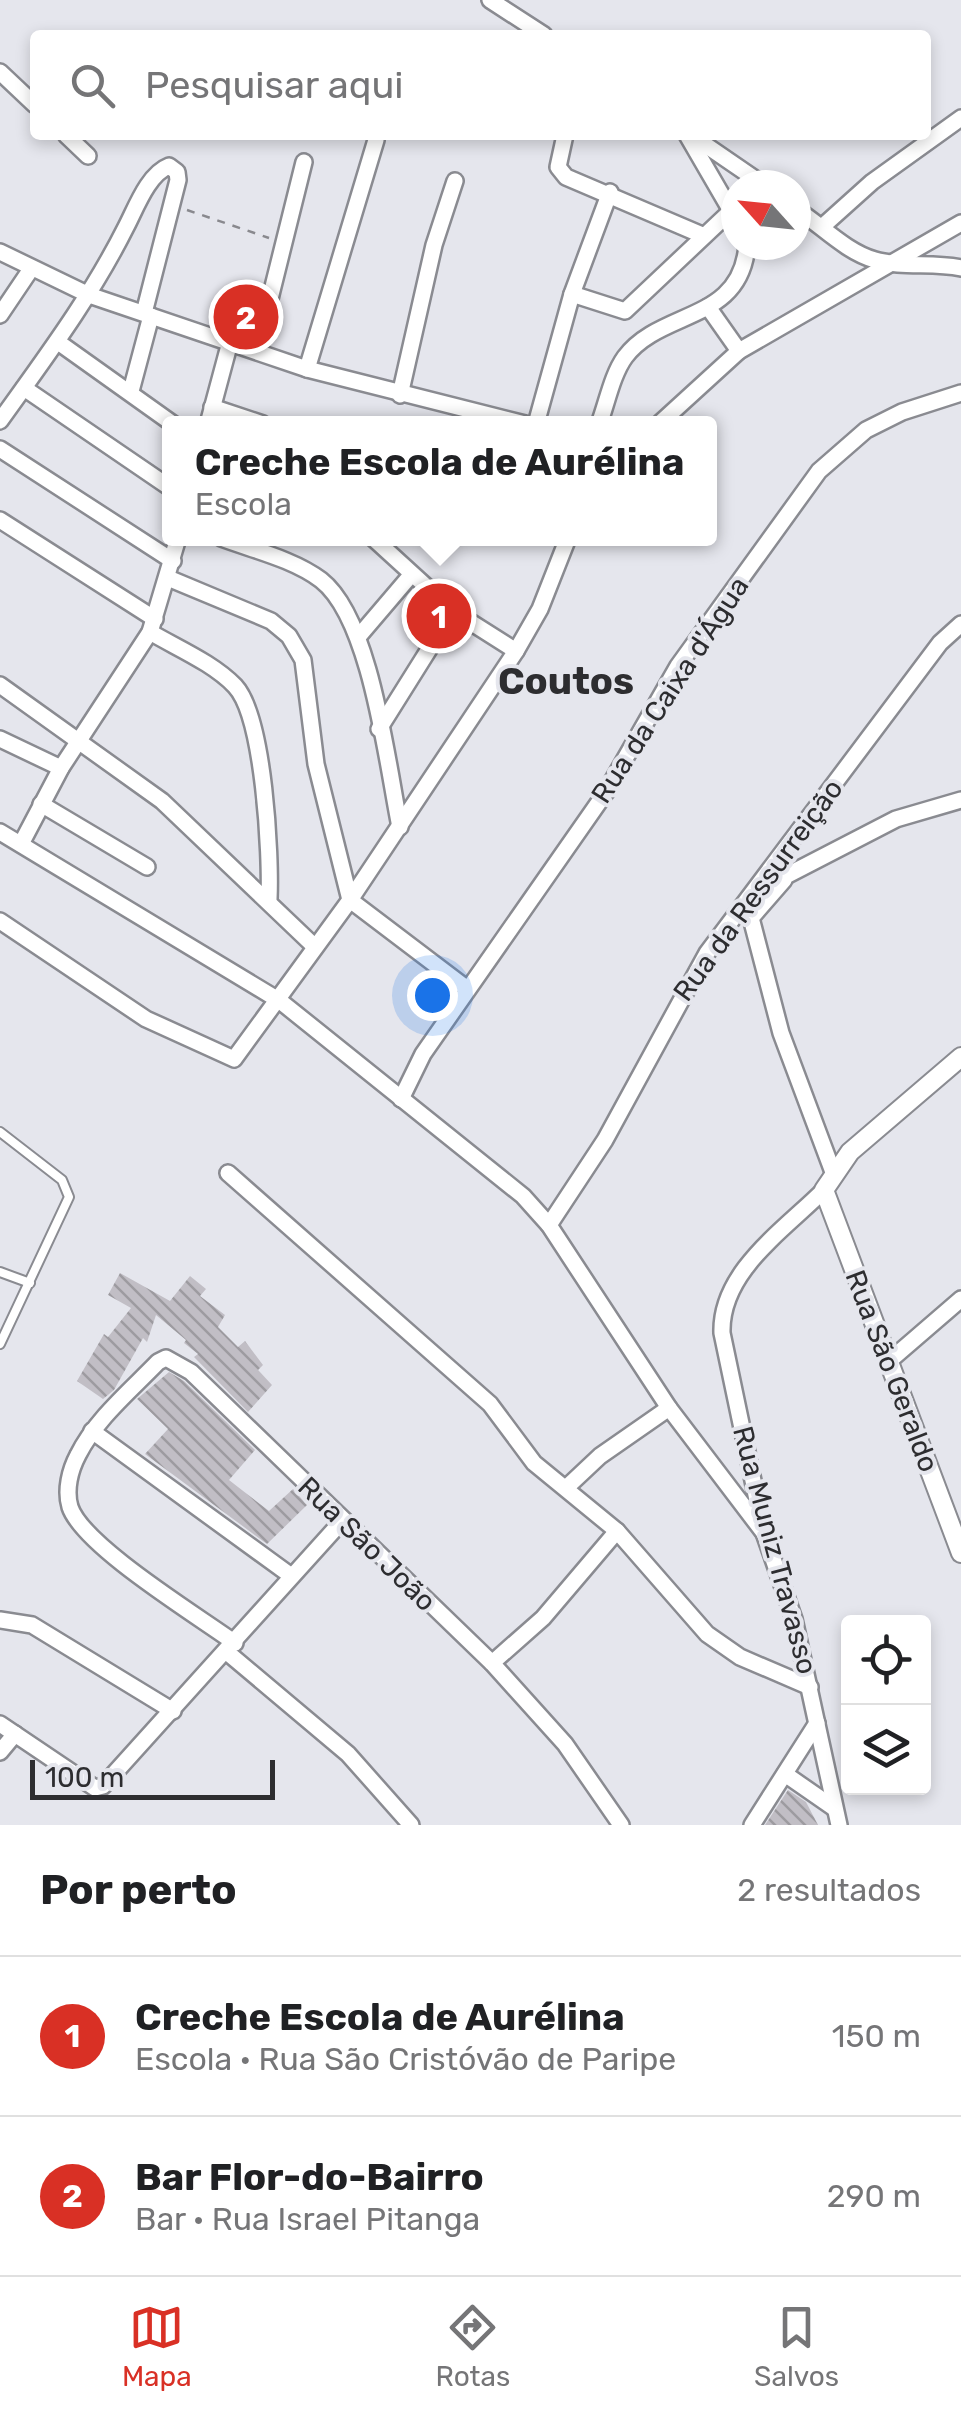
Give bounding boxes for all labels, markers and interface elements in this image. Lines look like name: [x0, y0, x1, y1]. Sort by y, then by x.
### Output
search box: [30, 30, 931, 140]
icon: search: [65, 58, 120, 113]
text: Pesquisar aqui: [145, 62, 403, 108]
north arrow: [721, 170, 811, 260]
pin: 2: [214, 280, 278, 354]
popup: [162, 416, 717, 546]
text: Creche Escola de Aurélina: [195, 439, 684, 485]
text: Escola: [195, 485, 292, 523]
street label: Rua da Caixa d'Água: [585, 571, 755, 809]
pin: 1: [406, 578, 472, 654]
district label: Coutos: [498, 658, 634, 704]
street label: Rua da Ressurreição: [666, 773, 850, 1007]
your location: [407, 970, 458, 1021]
street label: Rua São Geraldo: [838, 1265, 946, 1477]
street label: Rua Muniz Travasso: [726, 1422, 824, 1678]
street label: Rua São João: [291, 1470, 443, 1618]
map controls: [841, 1615, 931, 1795]
button: locate: [841, 1615, 931, 1705]
button: layers: [841, 1705, 931, 1795]
scale bar: [30, 1755, 275, 1800]
text: 100 m: [45, 1761, 124, 1794]
text: Por perto: [40, 1865, 237, 1915]
text: 2 resultados: [737, 1871, 921, 1909]
text: Creche Escola de Aurélina: [135, 1994, 625, 2040]
text: 1: [65, 2017, 80, 2055]
text: 150 m: [832, 2017, 921, 2055]
text: Escola · Rua São Cristóvão de Paripe: [135, 2040, 676, 2078]
text: Bar Flor-do-Bairro: [135, 2154, 484, 2200]
text: 2: [62, 2177, 83, 2215]
text: 290 m: [827, 2177, 921, 2215]
text: Bar · Rua Israel Pitanga: [135, 2200, 480, 2238]
tab: Mapa: [122, 2300, 192, 2393]
tab: Rotas: [435, 2300, 510, 2393]
tab: Salvos: [754, 2300, 839, 2393]

